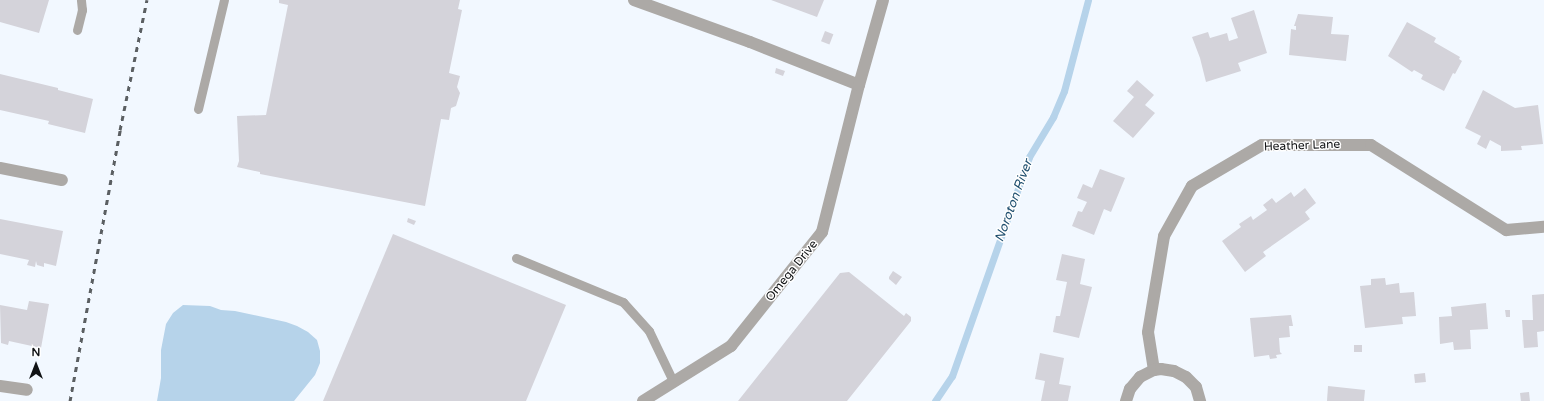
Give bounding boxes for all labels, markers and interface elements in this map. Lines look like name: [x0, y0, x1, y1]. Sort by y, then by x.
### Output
street label: Heather Lane: [1264, 137, 1340, 155]
water label: Noroton River: [992, 158, 1036, 244]
street label: Omega Drive: [763, 238, 821, 304]
north arrow: [16, 345, 56, 385]
text: N: [32, 346, 40, 359]

